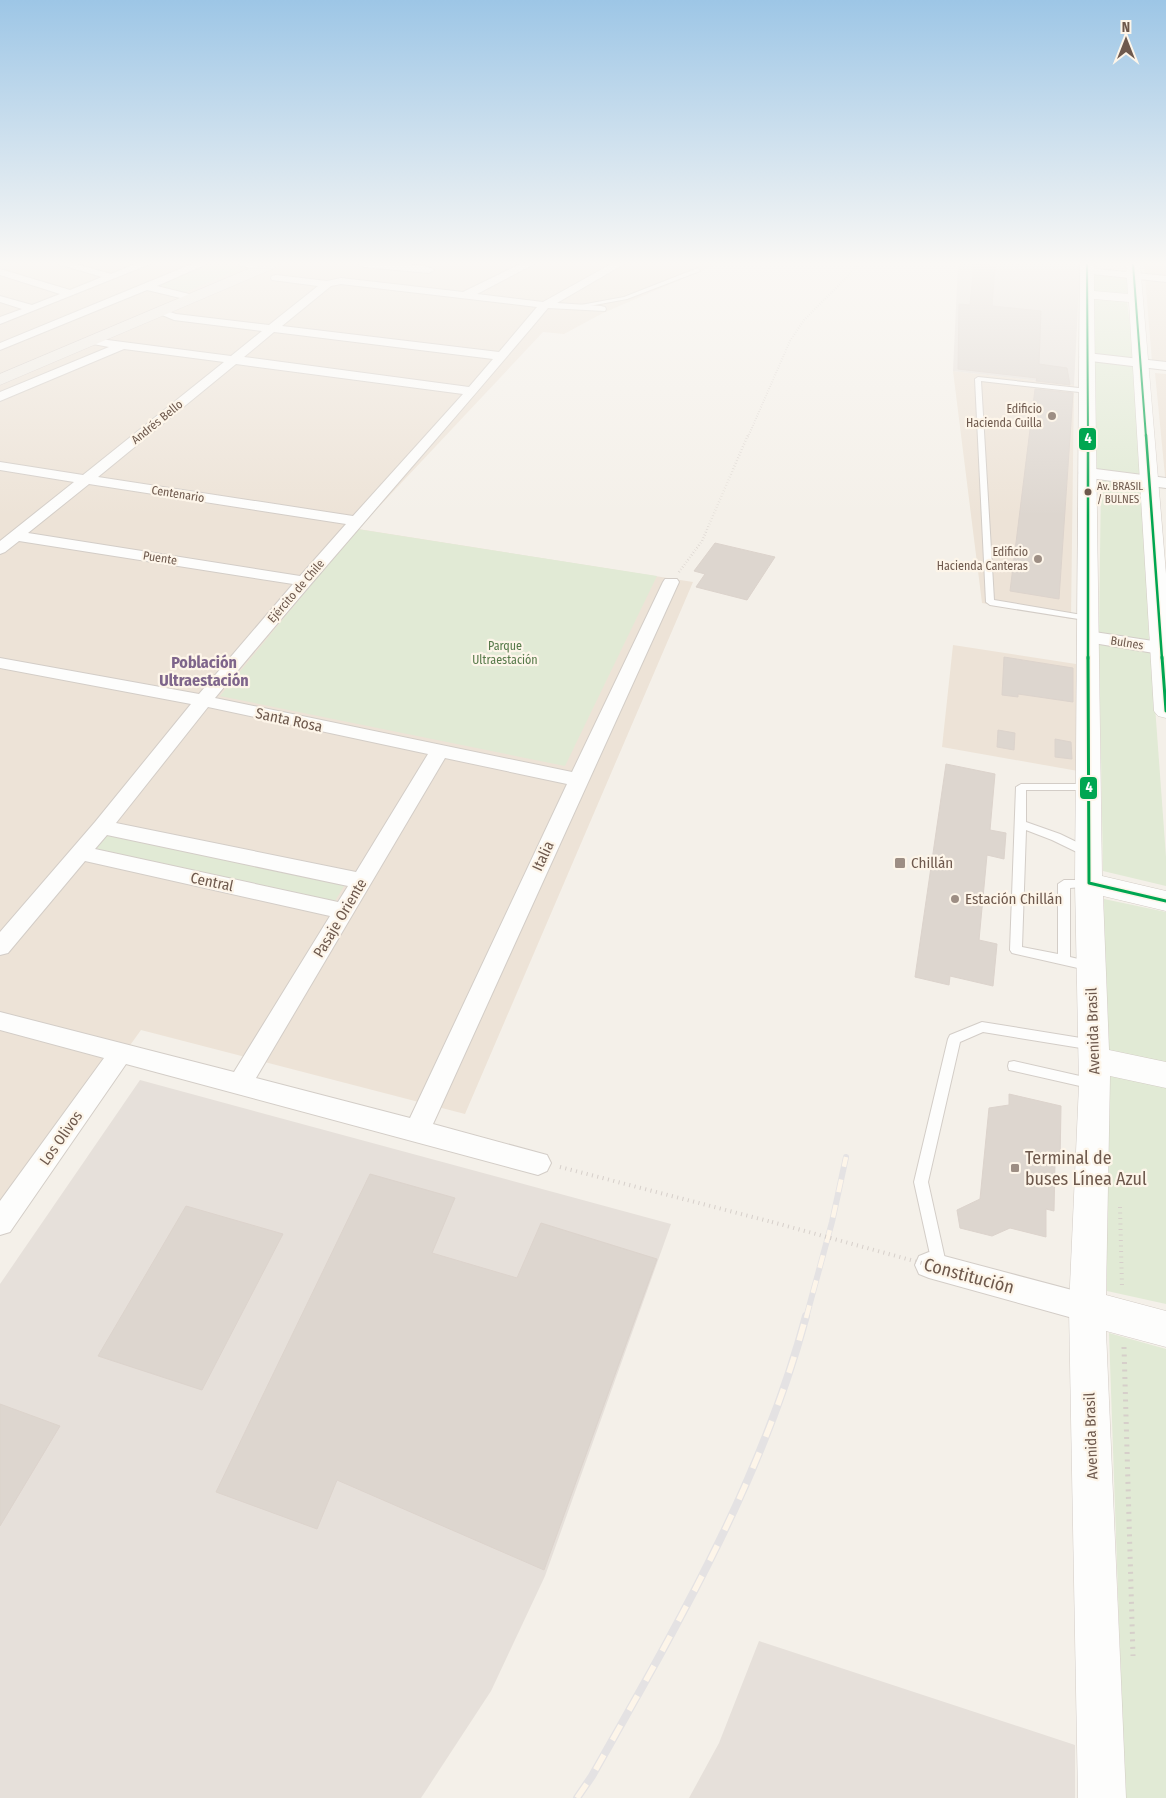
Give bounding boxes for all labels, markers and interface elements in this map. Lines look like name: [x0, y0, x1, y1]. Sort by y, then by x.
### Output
north arrow: [1101, 15, 1151, 65]
text: N: [1122, 19, 1130, 36]
street label: Andrés Bello: [129, 397, 185, 447]
place label: Edificio Hacienda Cuilla: [966, 402, 1042, 430]
marker: Edificio Hacienda Cuilla: [1046, 410, 1058, 422]
line badge: 4: [1078, 427, 1097, 451]
text: 4: [1084, 430, 1092, 447]
place label: Av. BRASIL / BULNES: [1097, 480, 1143, 506]
street label: Centenario: [150, 483, 206, 505]
marker: Av. BRASIL / BULNES: [1083, 487, 1093, 497]
place label: Edificio Hacienda Canteras: [937, 545, 1028, 573]
street label: Puente: [142, 548, 178, 568]
marker: Edificio Hacienda Canteras: [1032, 553, 1044, 565]
street label: Ejército de Chile: [265, 557, 327, 625]
street label: Bulnes: [1109, 633, 1145, 653]
park label: Parque Ultraestación: [472, 639, 538, 667]
district label: Población Ultraestación: [159, 653, 249, 690]
street label: Santa Rosa: [254, 704, 324, 736]
line badge: 4: [1079, 776, 1098, 800]
text: 4: [1085, 779, 1093, 796]
street label: Italia: [528, 838, 558, 874]
place label: Chillán: [911, 854, 953, 872]
marker: Chillán: [893, 856, 907, 870]
street label: Central: [189, 869, 235, 895]
street label: Pasaje Oriente: [310, 875, 370, 961]
place label: Estación Chillán: [965, 890, 1062, 908]
marker: Estación Chillán: [949, 893, 961, 905]
street label: Avenida Brasil: [1082, 987, 1104, 1075]
street label: Los Olivos: [36, 1107, 86, 1169]
place label: Terminal de buses Línea Azul: [1025, 1147, 1147, 1190]
marker: Terminal de buses Línea Azul: [1009, 1162, 1021, 1174]
street label: Constitución: [922, 1253, 1016, 1299]
street label: Avenida Brasil: [1080, 1392, 1102, 1480]

